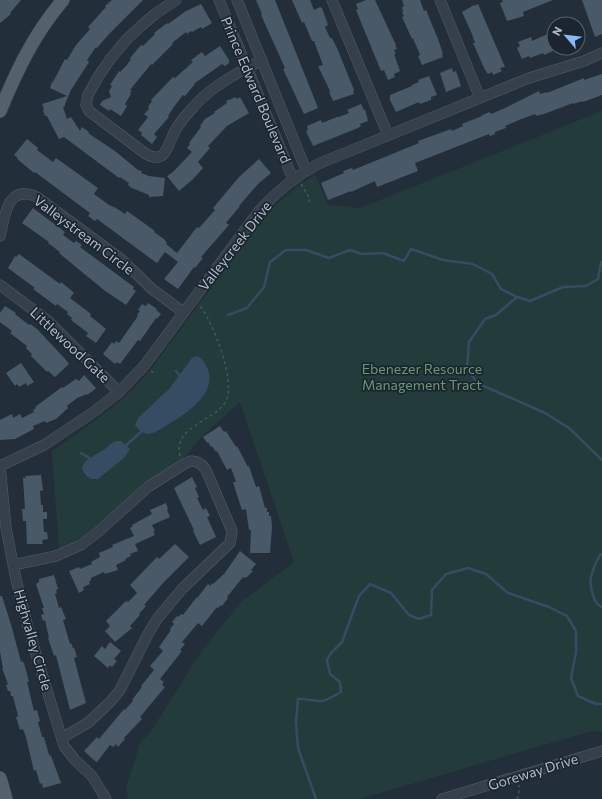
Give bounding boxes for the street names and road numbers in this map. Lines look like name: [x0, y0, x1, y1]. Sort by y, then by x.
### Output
street label: Prince Edward Boulevard: [218, 14, 295, 166]
street label: Valleystream Circle: [31, 191, 138, 278]
street label: Valleycreek Drive: [194, 198, 275, 294]
street label: Littlewood Gate: [27, 303, 114, 386]
street label: Highvalley Circle: [11, 587, 56, 692]
street label: Goreway Drive: [486, 750, 580, 793]

